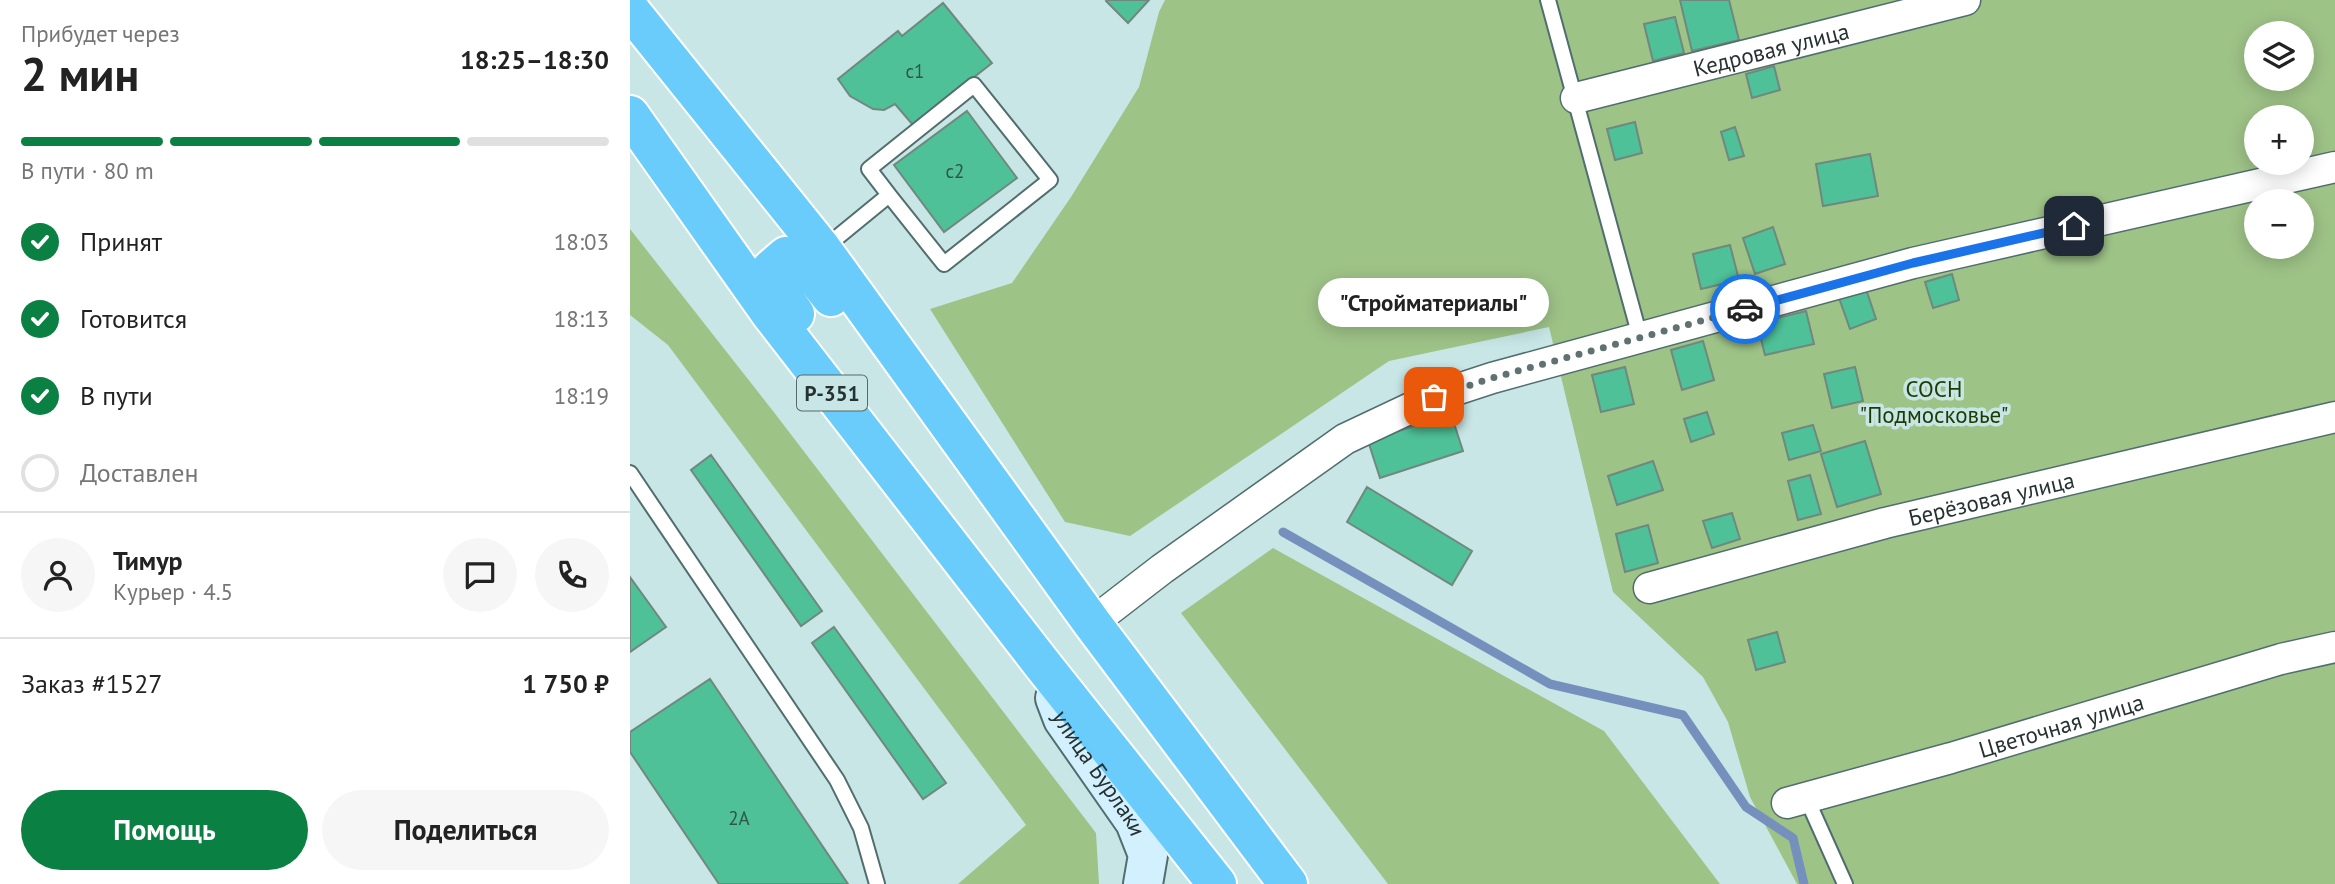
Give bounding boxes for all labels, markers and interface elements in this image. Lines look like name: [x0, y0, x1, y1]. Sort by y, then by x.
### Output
street label: Кедровая улица: [1690, 15, 1852, 82]
text: Прибудет через: [21, 19, 180, 48]
map controls: [2244, 21, 2314, 259]
button: layers: [2244, 21, 2314, 91]
text: 18:25–18:30: [460, 43, 609, 76]
text: 2 мин: [21, 44, 139, 104]
house number: с1: [906, 59, 924, 83]
button: +: [2244, 105, 2314, 175]
text: В пути · 80 m: [21, 156, 154, 185]
house number: с2: [946, 159, 964, 183]
button: −: [2244, 189, 2314, 259]
pin: [2044, 196, 2104, 256]
icon: home: [2055, 207, 2093, 245]
icon: check: [21, 223, 59, 261]
text: Принят: [80, 225, 162, 258]
text: 18:03: [554, 227, 609, 256]
courier: [1710, 274, 1780, 344]
callout: "Стройматериалы": [1318, 278, 1550, 327]
text: "Стройматериалы": [1340, 288, 1527, 317]
icon: car: [1726, 290, 1764, 328]
icon: check: [21, 300, 59, 338]
text: Готовится: [80, 302, 187, 335]
text: 18:13: [554, 304, 609, 333]
pin: [1404, 367, 1464, 427]
park label: СОСН "Подмосковье": [1859, 374, 2009, 429]
road number: Р-351: [797, 376, 867, 410]
icon: check: [21, 377, 59, 415]
icon: bag: [1415, 378, 1453, 416]
text: В пути: [80, 379, 153, 412]
text: 18:19: [554, 381, 609, 410]
text: Доставлен: [80, 456, 199, 489]
street label: Берёзовая улица: [1905, 464, 2077, 532]
button: person: [21, 538, 95, 612]
button: chat: [443, 538, 517, 612]
button: phone: [535, 538, 609, 612]
text: Тимур: [113, 544, 183, 577]
text: Курьер · 4.5: [113, 577, 233, 606]
text: Заказ #1527: [21, 667, 163, 700]
text: 1 750 ₽: [522, 667, 609, 700]
street label: Цветочная улица: [1975, 687, 2147, 763]
street label: улица Бурлаки: [1047, 706, 1153, 840]
button: Помощь: [21, 790, 308, 870]
button: Поделиться: [322, 790, 609, 870]
house number: 2А: [728, 806, 750, 830]

